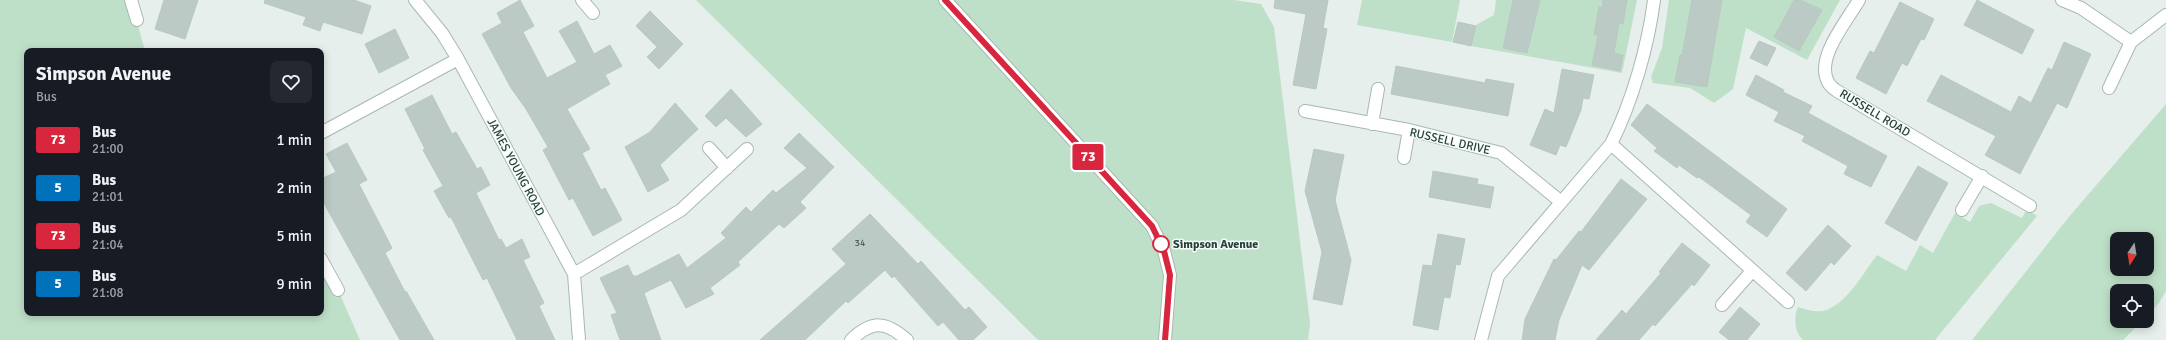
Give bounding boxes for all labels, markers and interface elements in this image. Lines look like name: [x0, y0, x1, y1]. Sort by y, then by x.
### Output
button: heart: [270, 61, 312, 103]
text: Simpson Avenue: [36, 62, 171, 86]
street label: RUSSELL ROAD: [1837, 86, 1913, 141]
text: Bus: [36, 89, 57, 105]
street label: JAMES YOUNG ROAD: [483, 116, 548, 219]
text: Bus: [92, 123, 116, 141]
street label: RUSSELL DRIVE: [1408, 125, 1492, 158]
text: 73: [50, 131, 66, 148]
text: 1 min: [276, 131, 312, 149]
text: 21:00: [92, 141, 124, 157]
line badge: 73: [1070, 144, 1106, 170]
text: 73: [1080, 148, 1096, 165]
text: Bus: [92, 171, 116, 189]
text: 5: [54, 179, 62, 196]
text: 2 min: [276, 179, 312, 197]
text: 21:01: [92, 189, 124, 205]
text: Bus: [92, 219, 116, 237]
text: 73: [50, 227, 66, 244]
text: 5 min: [276, 227, 312, 245]
north arrow: [2110, 232, 2154, 276]
map controls: [2110, 232, 2154, 328]
marker: Simpson Avenue: [1152, 235, 1170, 253]
text: 21:04: [92, 237, 124, 253]
house number: 34: [855, 237, 866, 249]
place label: Simpson Avenue: [1173, 237, 1258, 252]
text: Bus: [92, 267, 116, 285]
text: 5: [54, 275, 62, 292]
text: 9 min: [276, 275, 312, 293]
button: locate: [2110, 284, 2154, 328]
text: 21:08: [92, 285, 124, 301]

